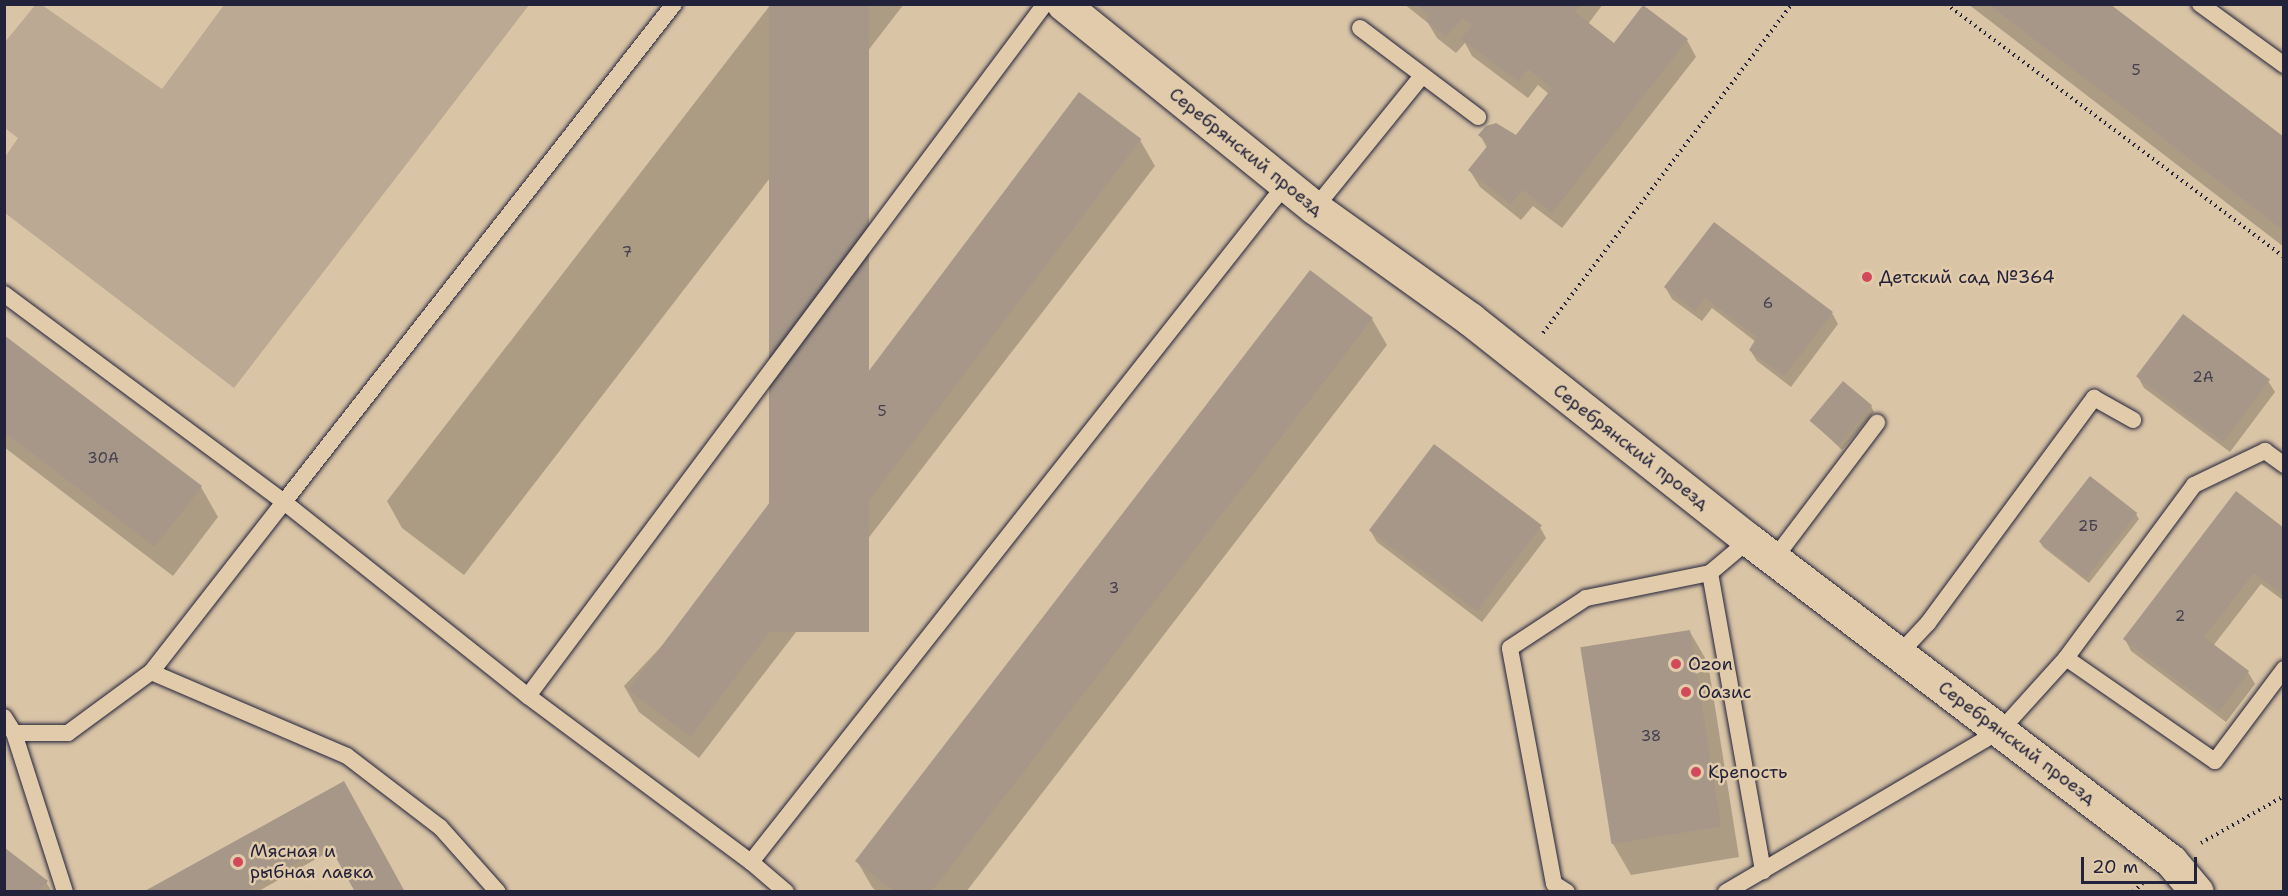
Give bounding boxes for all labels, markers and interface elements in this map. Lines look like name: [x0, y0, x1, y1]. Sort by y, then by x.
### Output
house number: 5: [2131, 62, 2141, 80]
street label: Серебрянский проезд: [1165, 83, 1327, 221]
house number: 7: [622, 244, 632, 262]
place label: Детский сад №364: [1879, 266, 2055, 288]
marker: Детский сад №364: [1860, 270, 1874, 284]
house number: 6: [1763, 295, 1773, 313]
house number: 2А: [2192, 369, 2214, 387]
street label: Серебрянский проезд: [1549, 379, 1713, 515]
house number: 5: [877, 403, 887, 421]
house number: 30А: [87, 450, 119, 468]
house number: 2Б: [2078, 518, 2098, 536]
house number: 3: [1109, 580, 1119, 598]
house number: 2: [2175, 608, 2185, 626]
place label: Ozon: [1688, 653, 1733, 675]
marker: Ozon: [1669, 657, 1683, 671]
street label: Серебрянский проезд: [1934, 677, 2100, 809]
place label: Оазис: [1698, 681, 1752, 703]
marker: Оазис: [1679, 685, 1693, 699]
house number: 38: [1641, 728, 1661, 746]
place label: Крепость: [1708, 761, 1787, 783]
marker: Крепость: [1689, 765, 1703, 779]
place label: Мясная и рыбная лавка: [250, 841, 373, 884]
scale bar: [2084, 845, 2200, 883]
marker: Мясная и рыбная лавка: [231, 855, 245, 869]
text: 20 m: [2092, 855, 2138, 879]

